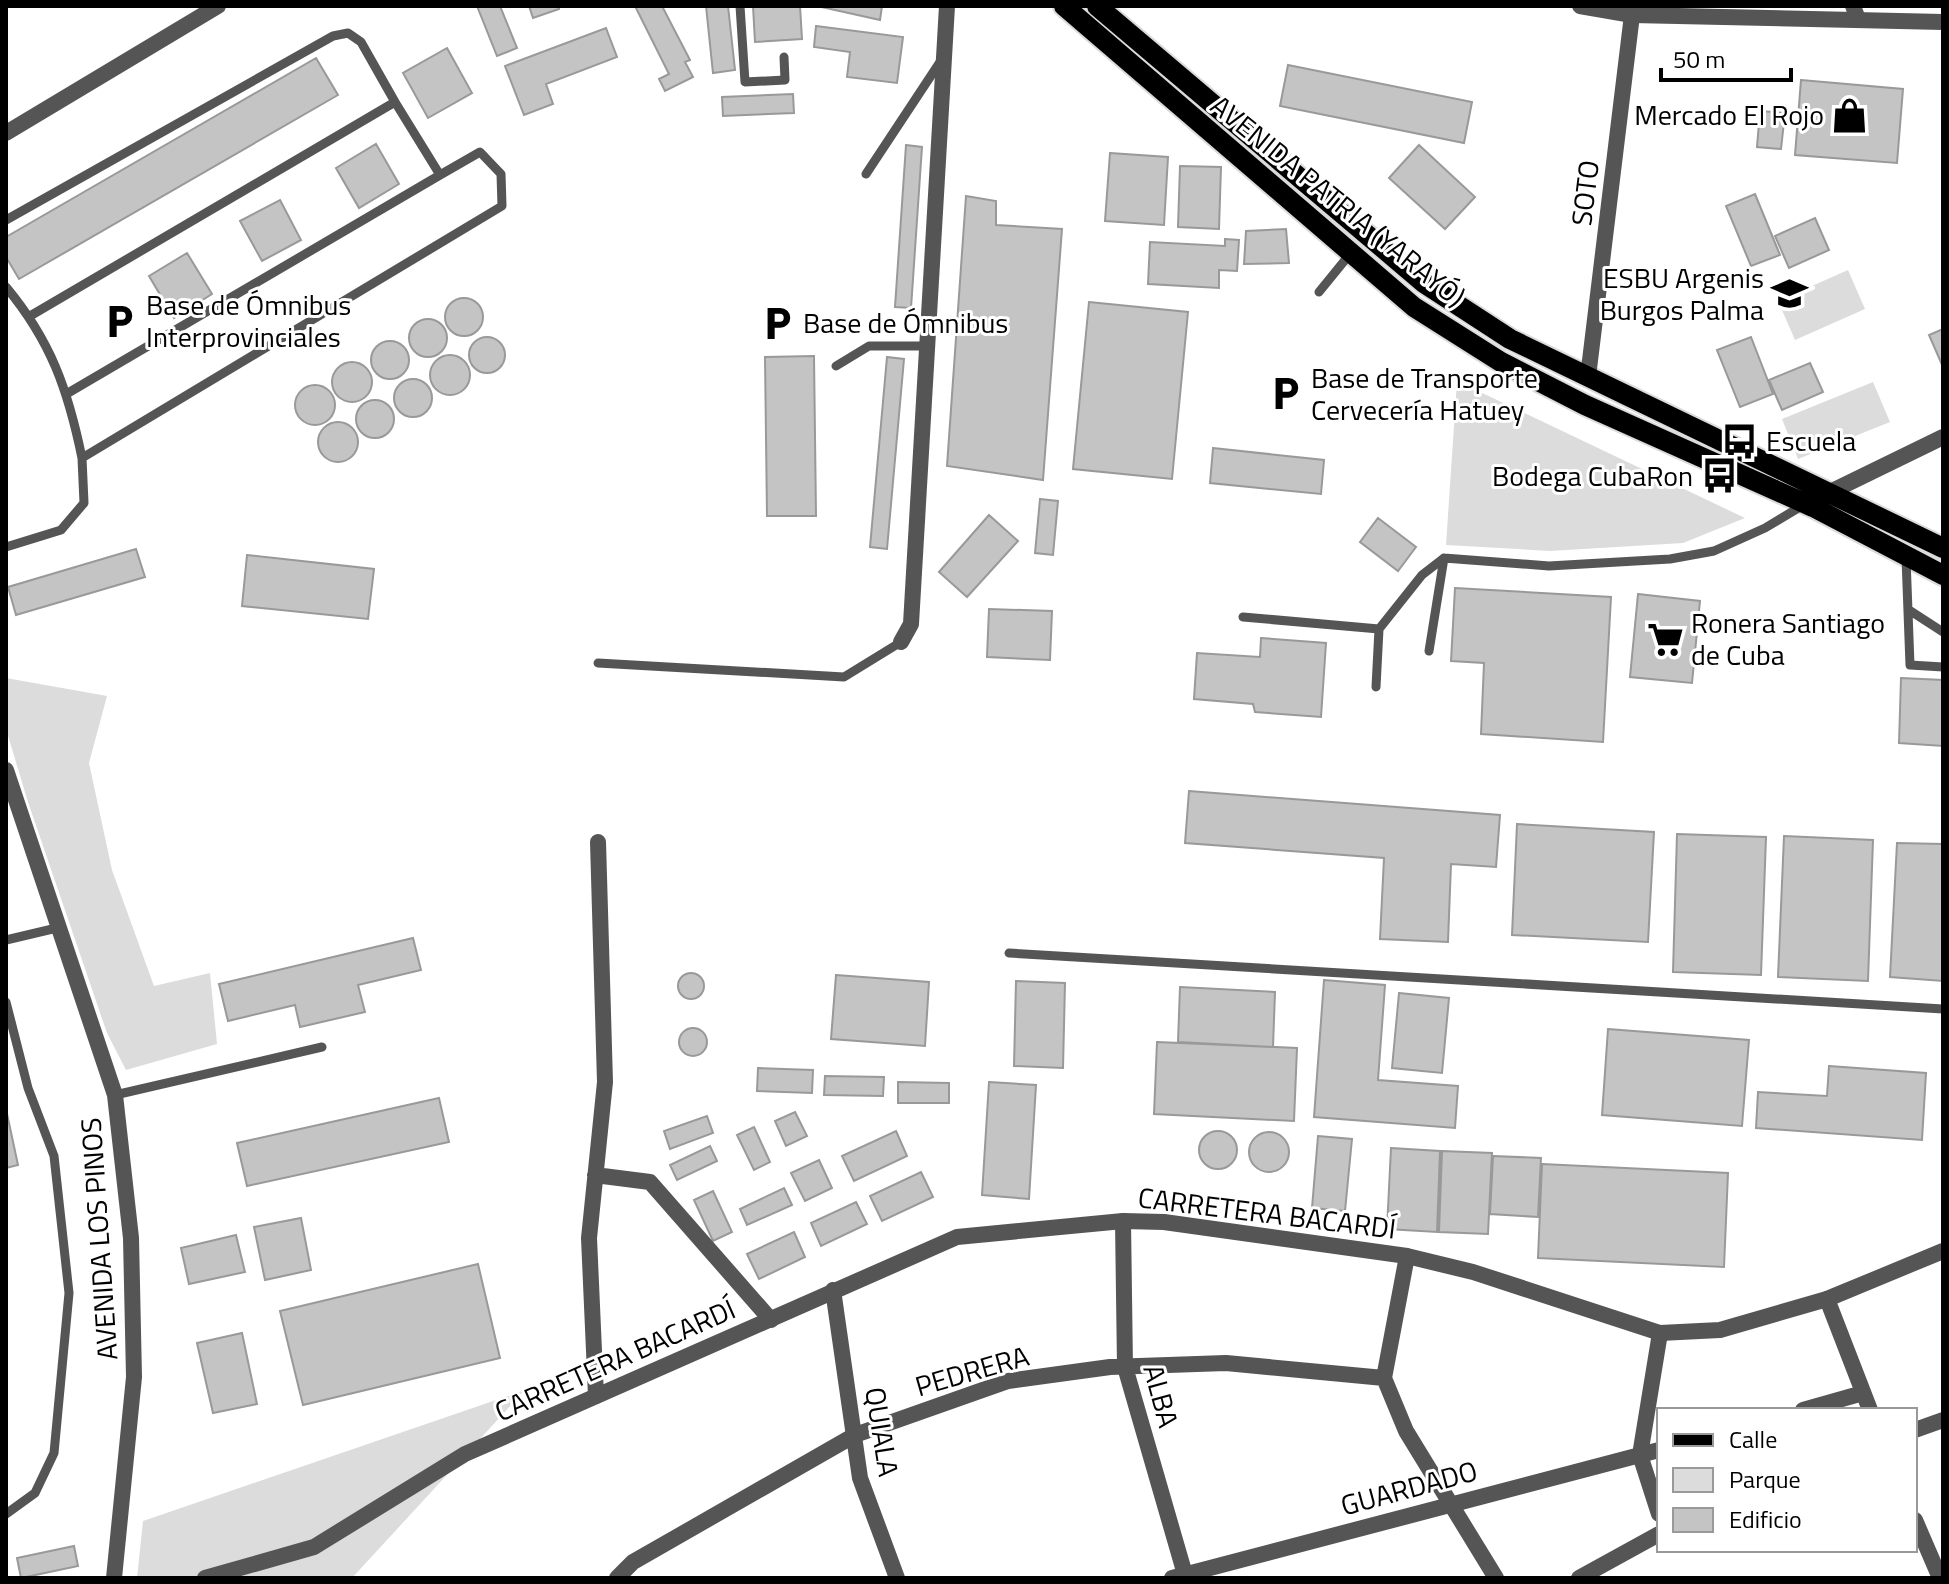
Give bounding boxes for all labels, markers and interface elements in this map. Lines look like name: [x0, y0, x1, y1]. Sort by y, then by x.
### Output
scale bar: [1661, 32, 1791, 82]
text: 50 m: [1673, 41, 1725, 77]
street label: AVENIDA PATRIA (YARAYÓ): [1202, 84, 1475, 317]
place label: Mercado El Rojo: [1634, 93, 1824, 136]
shop icon: Mercado El Rojo: [1831, 96, 1869, 134]
street label: SOTO: [1559, 158, 1610, 228]
place label: ESBU Argenis Burgos Palma: [1600, 256, 1764, 331]
school or university icon: ESBU Argenis Burgos Palma: [1771, 275, 1809, 313]
place label: Base de Ómnibus Interprovinciales: [146, 283, 351, 358]
place label: Base de Ómnibus: [803, 301, 1008, 344]
parking icon: Base de Ómnibus Interprovinciales: [101, 302, 139, 340]
parking icon: Base de Ómnibus: [758, 304, 796, 342]
place label: Base de Transporte Cervecería Hatuey: [1311, 356, 1538, 431]
parking icon: Base de Transporte Cervecería Hatuey: [1266, 375, 1304, 413]
place label: Escuela: [1766, 419, 1856, 462]
bus stop icon: Escuela: [1721, 422, 1759, 460]
place label: Bodega CubaRon: [1492, 454, 1693, 497]
bus stop icon: Bodega CubaRon: [1700, 457, 1738, 495]
place label: Ronera Santiago de Cuba: [1691, 601, 1885, 676]
supermarket icon: Ronera Santiago de Cuba: [1646, 620, 1684, 658]
street label: AVENIDA LOS PINOS: [69, 1116, 128, 1362]
street label: CARRETERA BACARDÍ: [1136, 1175, 1400, 1250]
street label: CARRETERA BACARDÍ: [488, 1287, 743, 1432]
street label: PEDRERA: [910, 1334, 1034, 1407]
street label: ALBA: [1132, 1360, 1191, 1433]
street label: QUIALA: [854, 1384, 911, 1480]
legend: [1657, 1408, 1917, 1552]
text: Calle: [1729, 1421, 1777, 1457]
street label: GUARDADO: [1336, 1449, 1482, 1526]
text: Parque: [1729, 1461, 1801, 1497]
text: Edificio: [1729, 1501, 1802, 1537]

